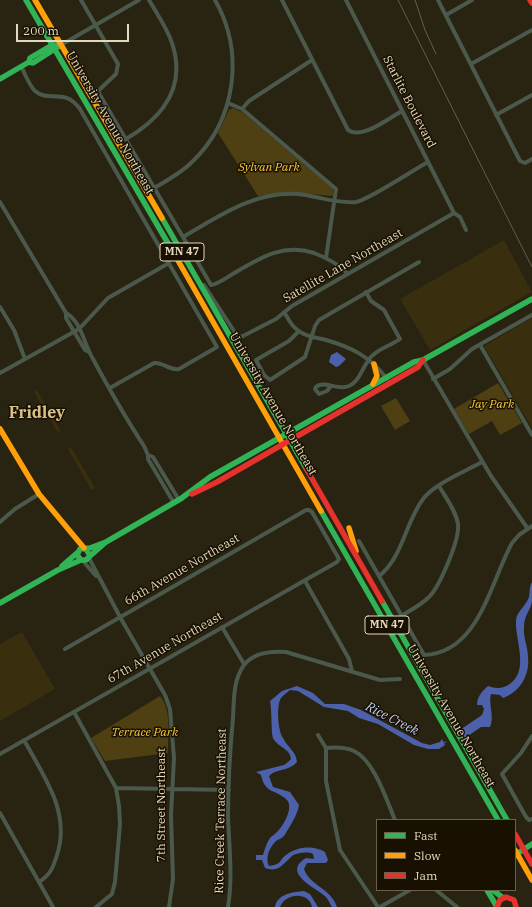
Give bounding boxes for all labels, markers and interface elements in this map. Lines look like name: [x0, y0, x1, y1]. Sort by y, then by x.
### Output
scale bar: [18, 16, 131, 42]
text: 200 m: [23, 23, 59, 38]
street label: University Avenue Northeast: [63, 49, 157, 197]
street label: Starlite Boulevard: [380, 53, 438, 151]
park label: Sylvan Park: [238, 161, 300, 175]
street label: Satellite Lane Northeast: [281, 226, 405, 306]
road number: MN 47: [160, 243, 204, 261]
street label: University Avenue Northeast: [226, 330, 320, 478]
park label: Jay Park: [470, 398, 514, 412]
district label: Fridley: [9, 403, 65, 423]
street label: 66th Avenue Northeast: [122, 531, 242, 609]
street label: 67th Avenue Northeast: [105, 609, 225, 687]
road number: MN 47: [365, 616, 409, 634]
street label: University Avenue Northeast: [404, 642, 498, 790]
water label: Rice Creek: [363, 699, 421, 739]
park label: Terrace Park: [112, 726, 178, 740]
street label: Rice Creek Terrace Northeast: [212, 728, 230, 894]
street label: 7th Street Northeast: [155, 748, 169, 862]
legend: [376, 819, 516, 891]
text: Fast: [414, 828, 438, 843]
text: Slow: [414, 848, 441, 863]
text: Jam: [414, 868, 437, 883]

